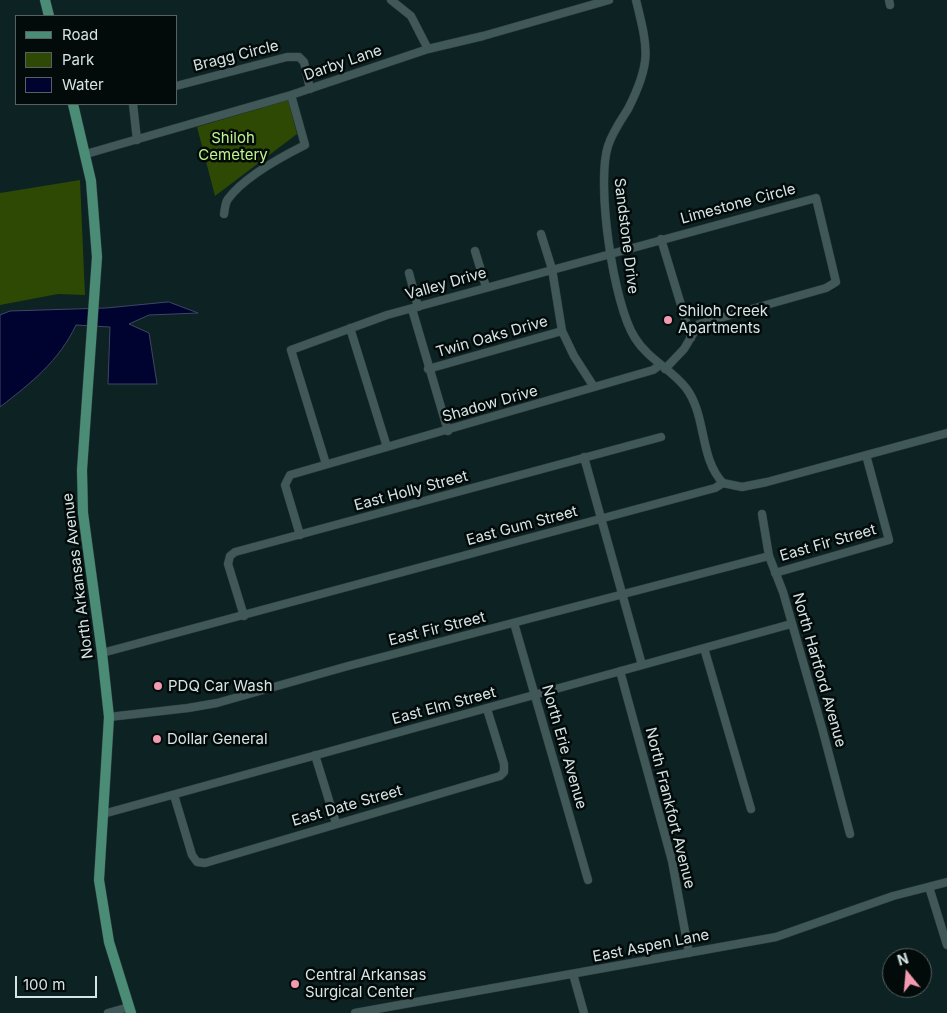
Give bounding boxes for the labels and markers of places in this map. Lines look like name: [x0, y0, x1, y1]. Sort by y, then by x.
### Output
place label: Shiloh Creek Apartments: [678, 302, 768, 337]
marker: Shiloh Creek Apartments: [662, 314, 674, 326]
place label: PDQ Car Wash: [168, 677, 273, 695]
marker: PDQ Car Wash: [152, 680, 164, 692]
place label: Dollar General: [167, 730, 268, 748]
marker: Dollar General: [151, 733, 163, 745]
place label: Central Arkansas Surgical Center: [305, 966, 426, 1001]
marker: Central Arkansas Surgical Center: [289, 978, 301, 990]

